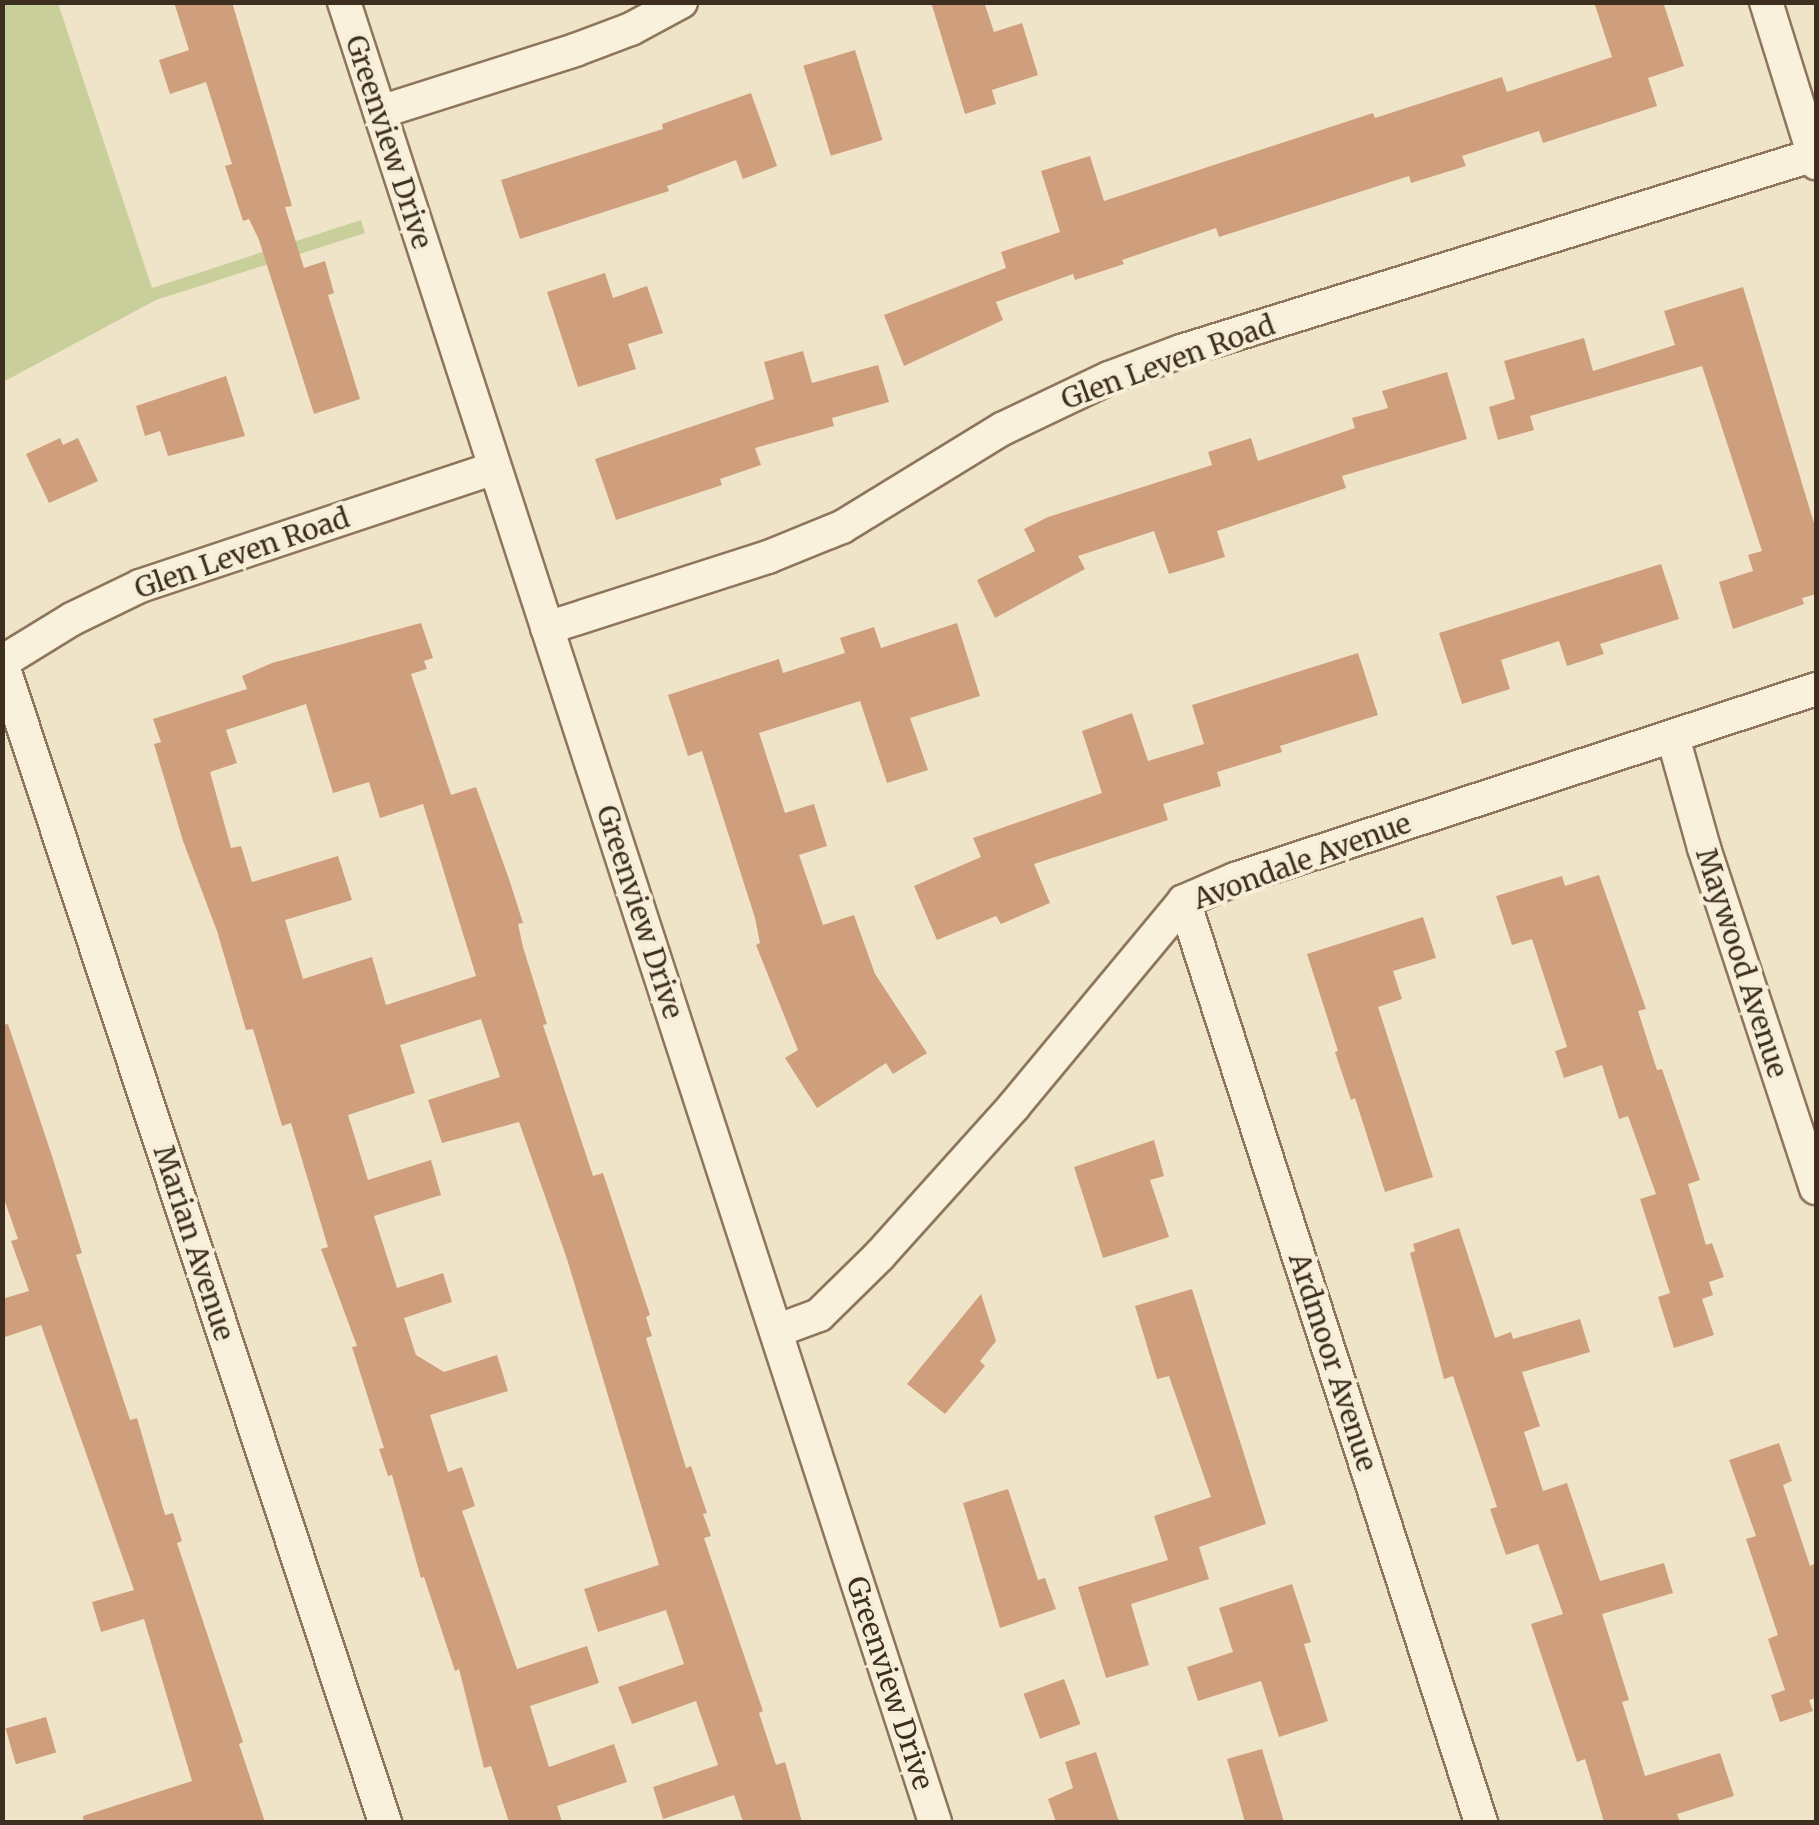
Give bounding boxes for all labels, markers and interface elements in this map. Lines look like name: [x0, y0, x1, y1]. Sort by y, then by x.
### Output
street label: Greenview Drive: [339, 31, 439, 253]
street label: Glen Leven Road: [1057, 308, 1279, 416]
street label: Glen Leven Road: [130, 501, 354, 605]
street label: Greenview Drive: [590, 801, 690, 1023]
street label: Avondale Avenue: [1189, 806, 1415, 916]
street label: Maywood Avenue: [1689, 844, 1795, 1082]
street label: Marian Avenue: [147, 1141, 241, 1345]
street label: Ardmoor Avenue: [1282, 1249, 1384, 1475]
street label: Greenview Drive: [840, 1572, 940, 1794]

